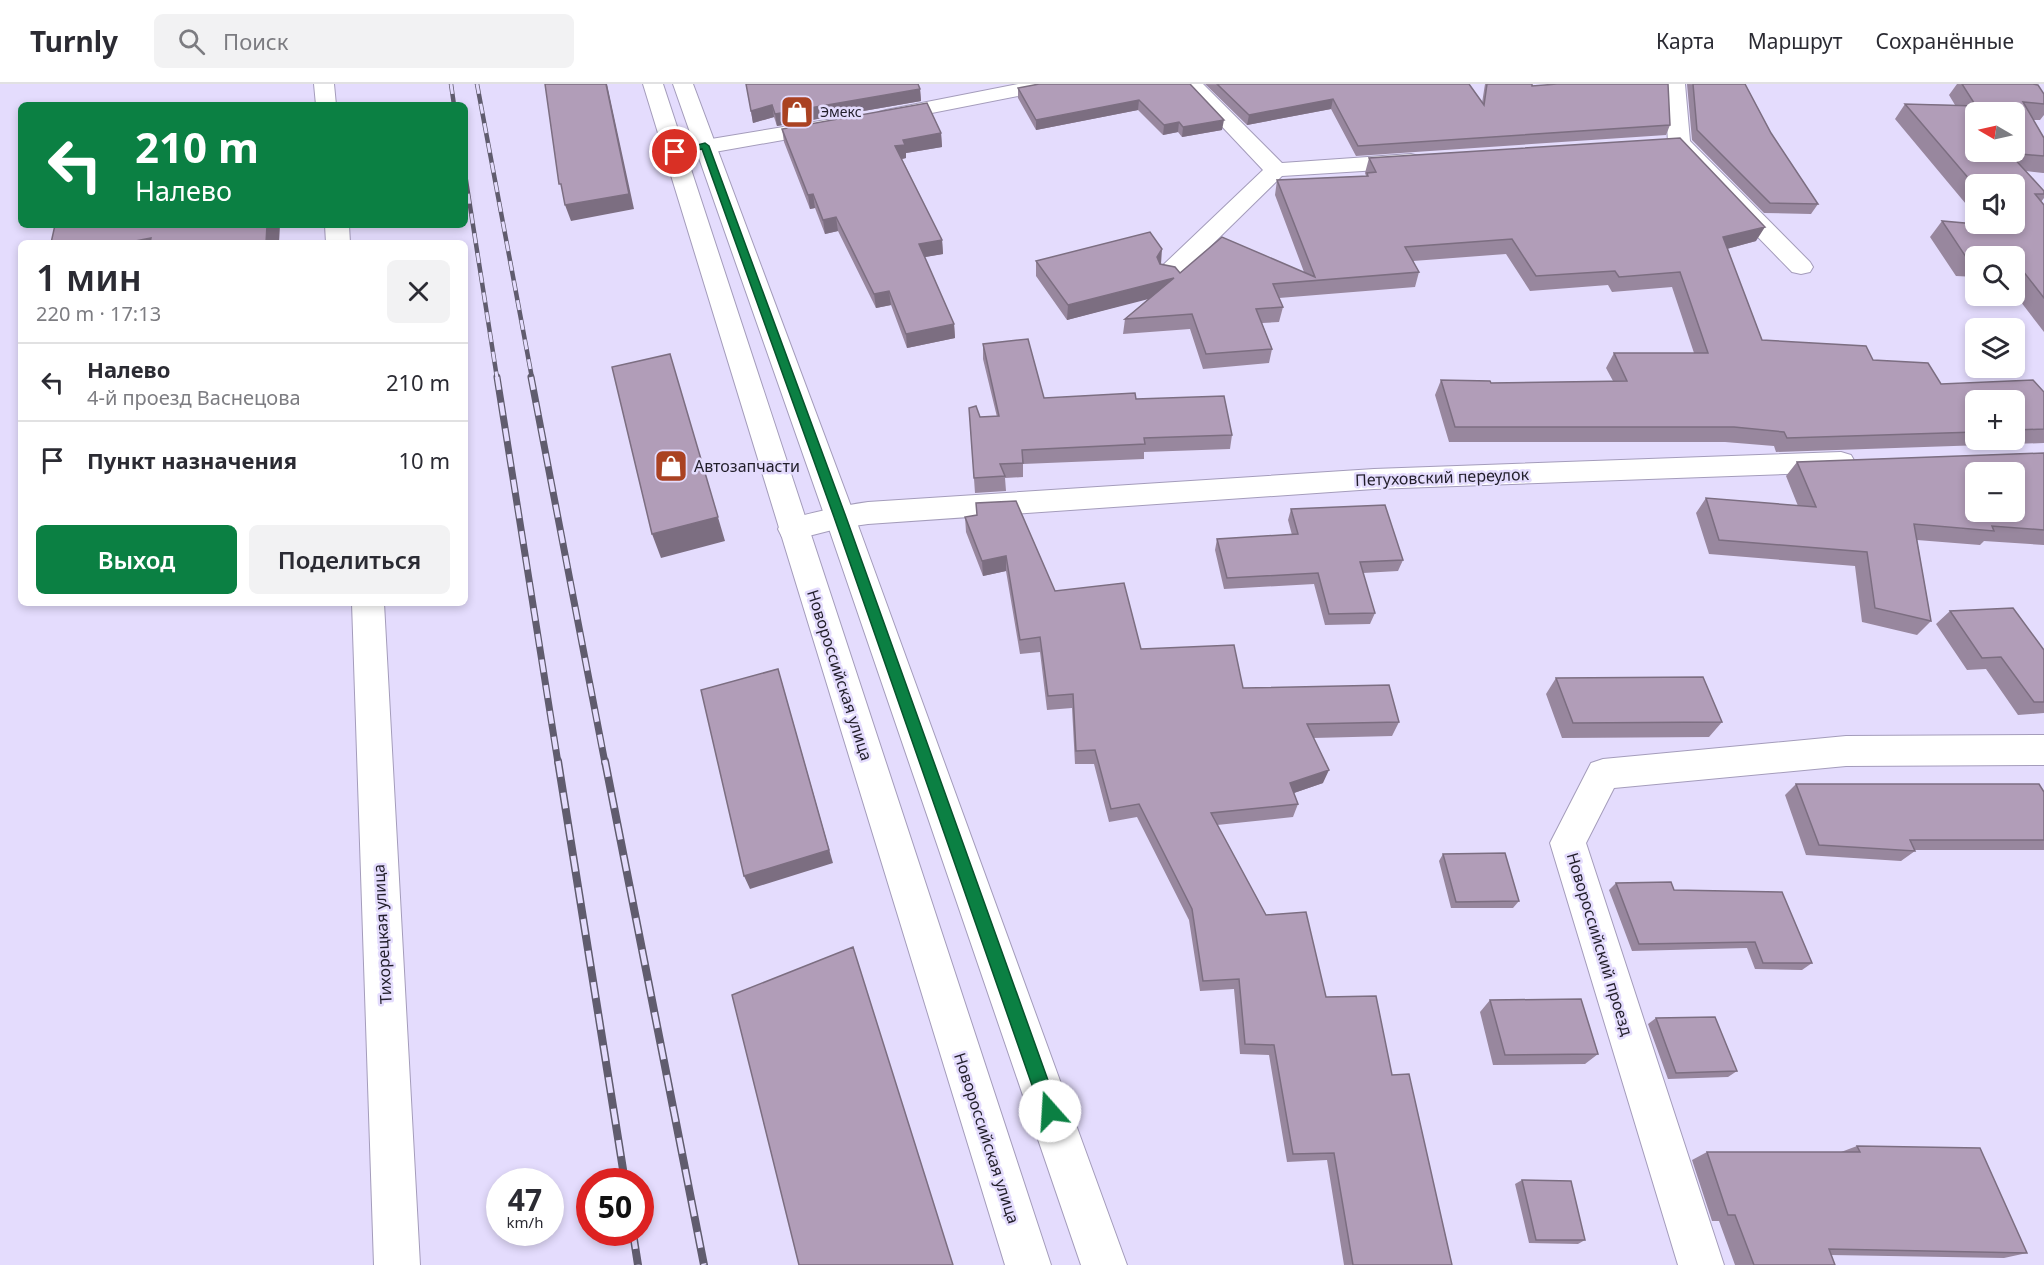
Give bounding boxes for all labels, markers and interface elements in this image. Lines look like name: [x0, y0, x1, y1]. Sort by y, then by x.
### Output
search box: [154, 14, 574, 68]
text: Turnly: [30, 22, 118, 60]
icon: search: [175, 25, 208, 58]
text: Поиск: [223, 26, 288, 56]
text: Карта: [1656, 27, 1715, 55]
text: Маршрут: [1748, 27, 1843, 55]
text: Сохранённые: [1876, 27, 2014, 55]
shop icon: Эмекс: [779, 94, 815, 130]
place label: Эмекс: [820, 102, 862, 121]
north arrow: [1965, 102, 2025, 162]
map controls: [1965, 102, 2025, 522]
text: 210 m: [135, 118, 259, 175]
icon: left: [36, 126, 114, 204]
pin: [649, 126, 700, 177]
icon: arrive: [658, 135, 691, 168]
text: Налево: [135, 172, 232, 209]
button: sound: [1965, 174, 2025, 234]
button: search: [1965, 246, 2025, 306]
text: 1 мин: [36, 253, 142, 302]
button: close: [387, 260, 450, 323]
text: 220 m · 17:13: [36, 300, 161, 327]
button: layers: [1965, 318, 2025, 378]
text: Налево: [87, 354, 170, 384]
icon: left: [36, 366, 69, 399]
text: 210 m: [386, 367, 450, 397]
text: 4-й проезд Васнецова: [87, 384, 301, 411]
button: +: [1965, 390, 2025, 450]
icon: arrive: [36, 444, 69, 477]
text: Пункт назначения: [87, 445, 297, 475]
text: 10 m: [399, 445, 450, 475]
shop icon: Автозапчасти: [653, 448, 689, 484]
place label: Автозапчасти: [694, 455, 800, 477]
button: −: [1965, 462, 2025, 522]
street label: Петуховский переулок: [1355, 463, 1530, 491]
button: Выход: [36, 525, 237, 594]
button: Поделиться: [249, 525, 450, 594]
street label: Новороссийская улица: [802, 587, 878, 763]
street label: Новороссийский проезд: [1562, 850, 1638, 1038]
street label: Тихорецкая улица: [367, 864, 397, 1004]
street label: Новороссийская улица: [949, 1050, 1025, 1226]
position arrow: [1018, 1079, 1082, 1143]
speed limit sign: 50: [576, 1168, 654, 1246]
text: 47: [508, 1179, 542, 1220]
text: km/h: [507, 1212, 543, 1232]

